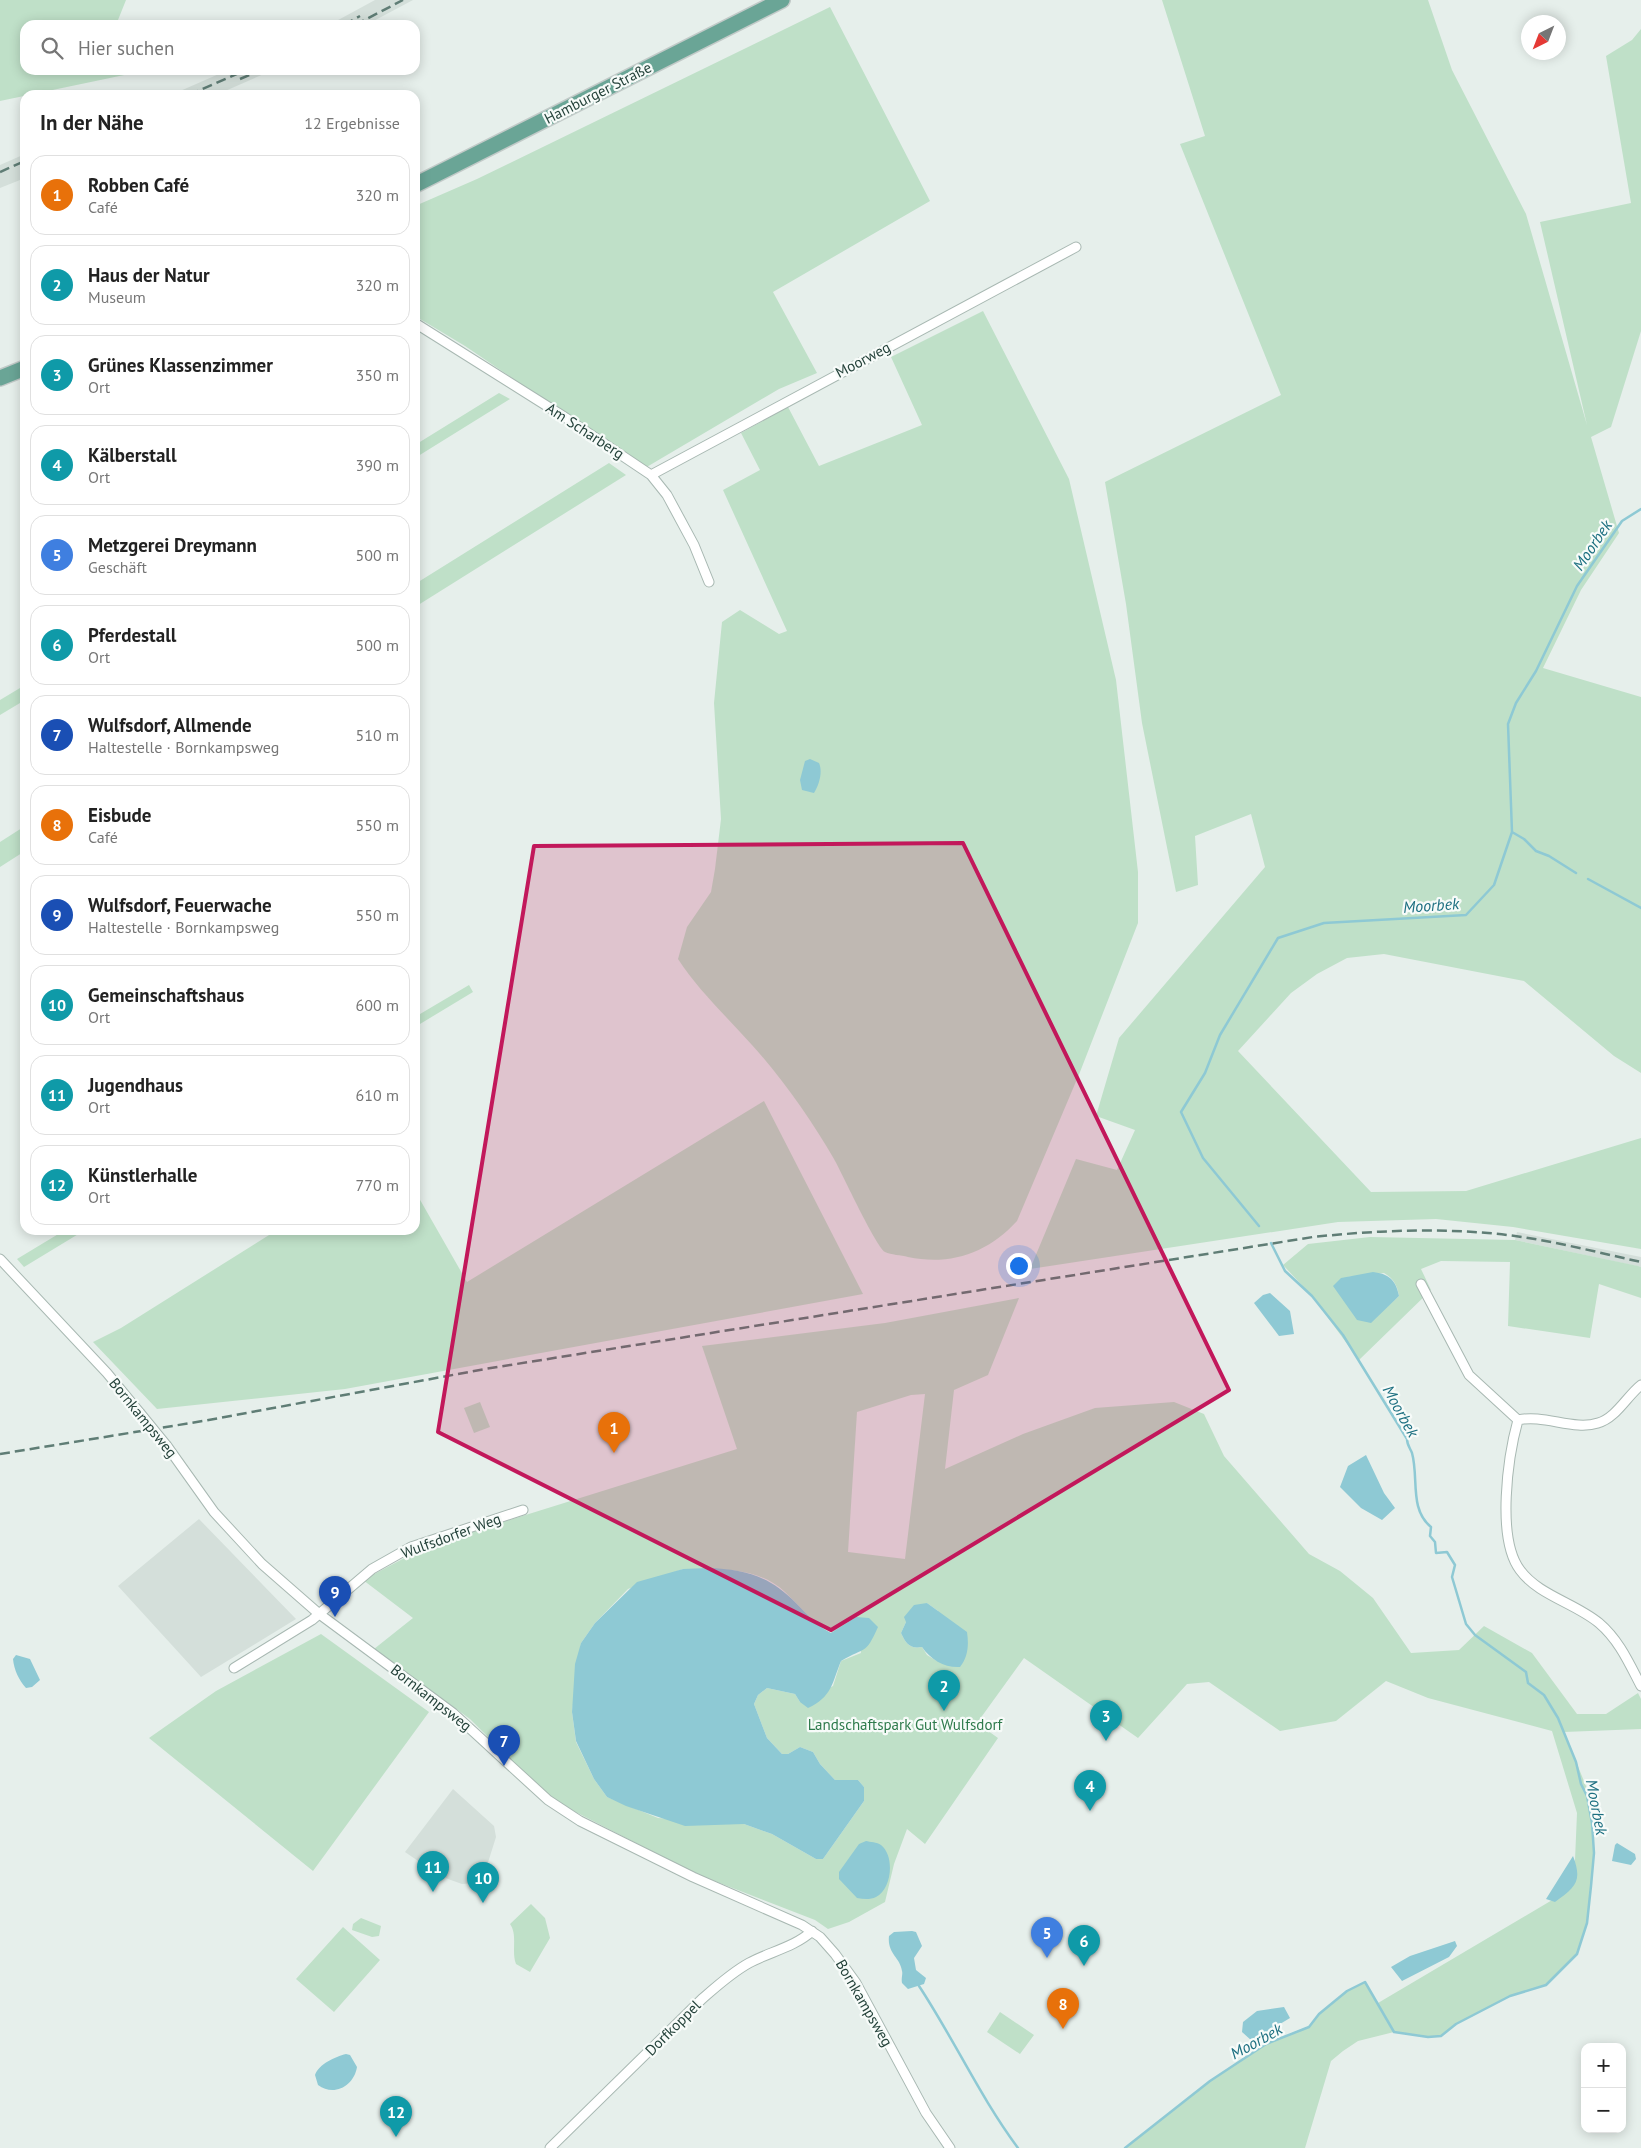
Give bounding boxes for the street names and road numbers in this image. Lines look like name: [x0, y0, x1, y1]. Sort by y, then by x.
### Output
street label: Hamburger Straße: [541, 57, 655, 128]
street label: Moorweg: [832, 337, 893, 382]
street label: Am Scharberg: [543, 398, 628, 463]
street label: Bornkampsweg: [105, 1374, 182, 1462]
street label: Wulfsdorfer Weg: [398, 1509, 503, 1562]
street label: Bornkampsweg: [387, 1660, 476, 1735]
street label: Bornkampsweg: [832, 1956, 897, 2050]
street label: Dorfkoppel: [641, 1995, 705, 2059]

